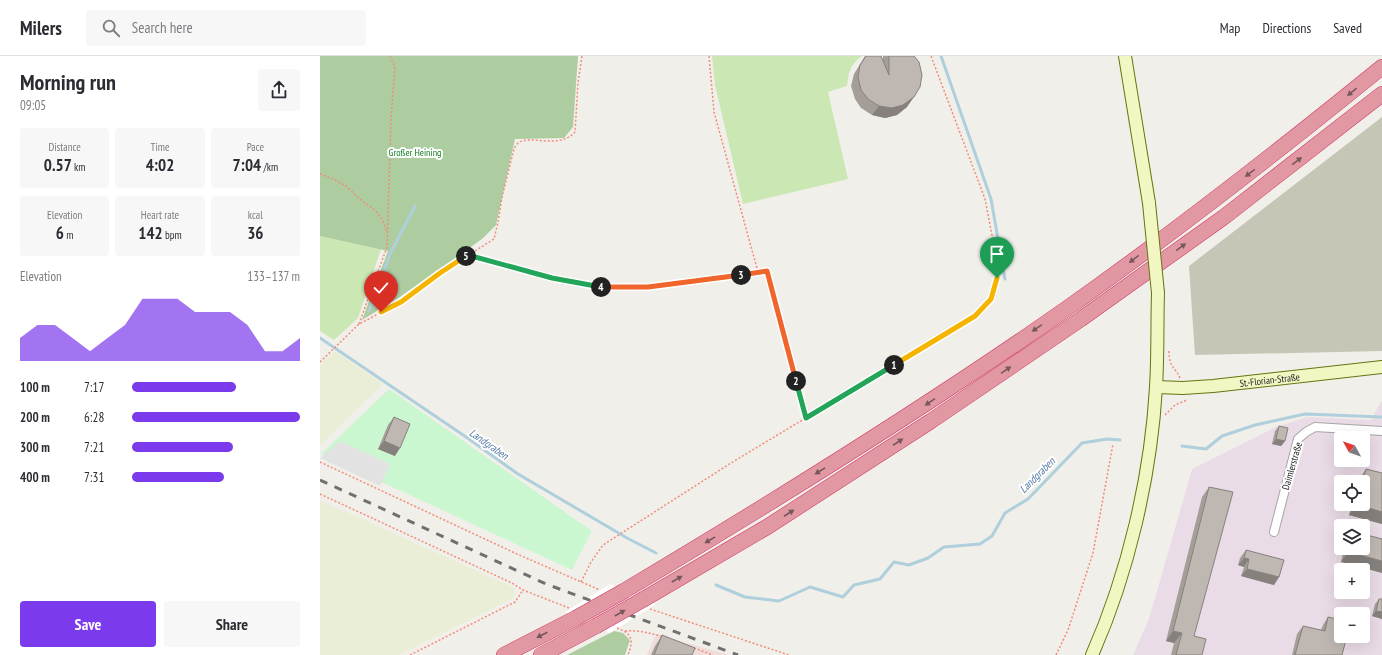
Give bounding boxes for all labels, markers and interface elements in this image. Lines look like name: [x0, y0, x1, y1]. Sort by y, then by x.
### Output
search box: [86, 10, 366, 46]
text: Milers: [20, 16, 62, 40]
icon: search: [100, 17, 122, 39]
text: Search here: [132, 18, 193, 37]
text: Map: [1220, 19, 1240, 37]
text: Directions: [1262, 19, 1311, 37]
text: Saved: [1333, 19, 1362, 37]
text: Morning run: [20, 68, 116, 96]
button: share: [258, 69, 300, 111]
one-way arrow: [1346, 87, 1357, 96]
text: 09:05: [20, 97, 46, 114]
text: Distance: [48, 140, 81, 154]
text: Time: [150, 140, 170, 154]
text: Pace: [247, 140, 264, 154]
park label: Großer Heining: [389, 146, 441, 159]
text: 0.57: [44, 154, 72, 176]
text: 4:02: [146, 154, 174, 176]
text: 7:04: [232, 154, 261, 176]
one-way arrow: [1291, 157, 1302, 165]
text: km: [72, 160, 86, 174]
text: /km: [261, 160, 278, 174]
one-way arrow: [1245, 169, 1255, 177]
text: Elevation: [47, 208, 82, 222]
text: Heart rate: [141, 208, 179, 222]
text: kcal: [248, 208, 263, 222]
text: 6: [56, 222, 64, 244]
text: 142: [138, 222, 163, 244]
text: 36: [247, 222, 263, 244]
text: m: [64, 228, 73, 242]
text: bpm: [163, 228, 182, 242]
pin: [980, 237, 1014, 278]
icon: arrive: [986, 243, 1008, 265]
one-way arrow: [1176, 243, 1186, 251]
pin: 5: [456, 246, 476, 266]
text: 5: [463, 249, 469, 263]
one-way arrow: [1129, 254, 1140, 263]
pin: 3: [731, 265, 751, 285]
text: Elevation: [20, 268, 62, 285]
text: 133–137 m: [247, 268, 300, 285]
text: 3: [738, 268, 744, 282]
pin: [364, 271, 398, 312]
icon: check: [370, 277, 392, 299]
pin: 4: [591, 277, 611, 297]
text: 4: [598, 280, 604, 294]
one-way arrow: [1032, 324, 1043, 332]
pin: 1: [884, 355, 904, 375]
text: 1: [891, 358, 897, 372]
one-way arrow: [1001, 366, 1011, 374]
street label: St.-Florian-Straße: [1239, 370, 1300, 389]
pin: 2: [786, 371, 806, 391]
text: 2: [793, 374, 799, 388]
text: 100 m: [20, 379, 50, 396]
text: 7:17: [84, 379, 104, 396]
one-way arrow: [924, 398, 936, 405]
text: 200 m: [20, 409, 50, 426]
text: 6:28: [84, 409, 104, 426]
water label: Landgraben: [467, 425, 512, 463]
north arrow: [1334, 431, 1370, 467]
map controls: [1334, 431, 1370, 643]
one-way arrow: [893, 438, 903, 446]
text: 300 m: [20, 439, 50, 456]
text: 7:21: [84, 439, 104, 456]
street label: Daimlerstraße: [1279, 441, 1305, 491]
water label: Landgraben: [1016, 453, 1059, 496]
one-way arrow: [814, 468, 826, 475]
text: 400 m: [20, 469, 50, 486]
text: 7:31: [84, 469, 104, 486]
button: locate: [1334, 475, 1370, 511]
one-way arrow: [783, 509, 795, 516]
button: layers: [1334, 519, 1370, 555]
one-way arrow: [704, 536, 716, 543]
button: +: [1334, 563, 1370, 599]
one-way arrow: [671, 576, 683, 583]
button: Save: [20, 601, 156, 647]
button: Share: [164, 601, 300, 647]
button: −: [1334, 607, 1370, 643]
one-way arrow: [614, 609, 626, 616]
one-way arrow: [536, 632, 547, 639]

